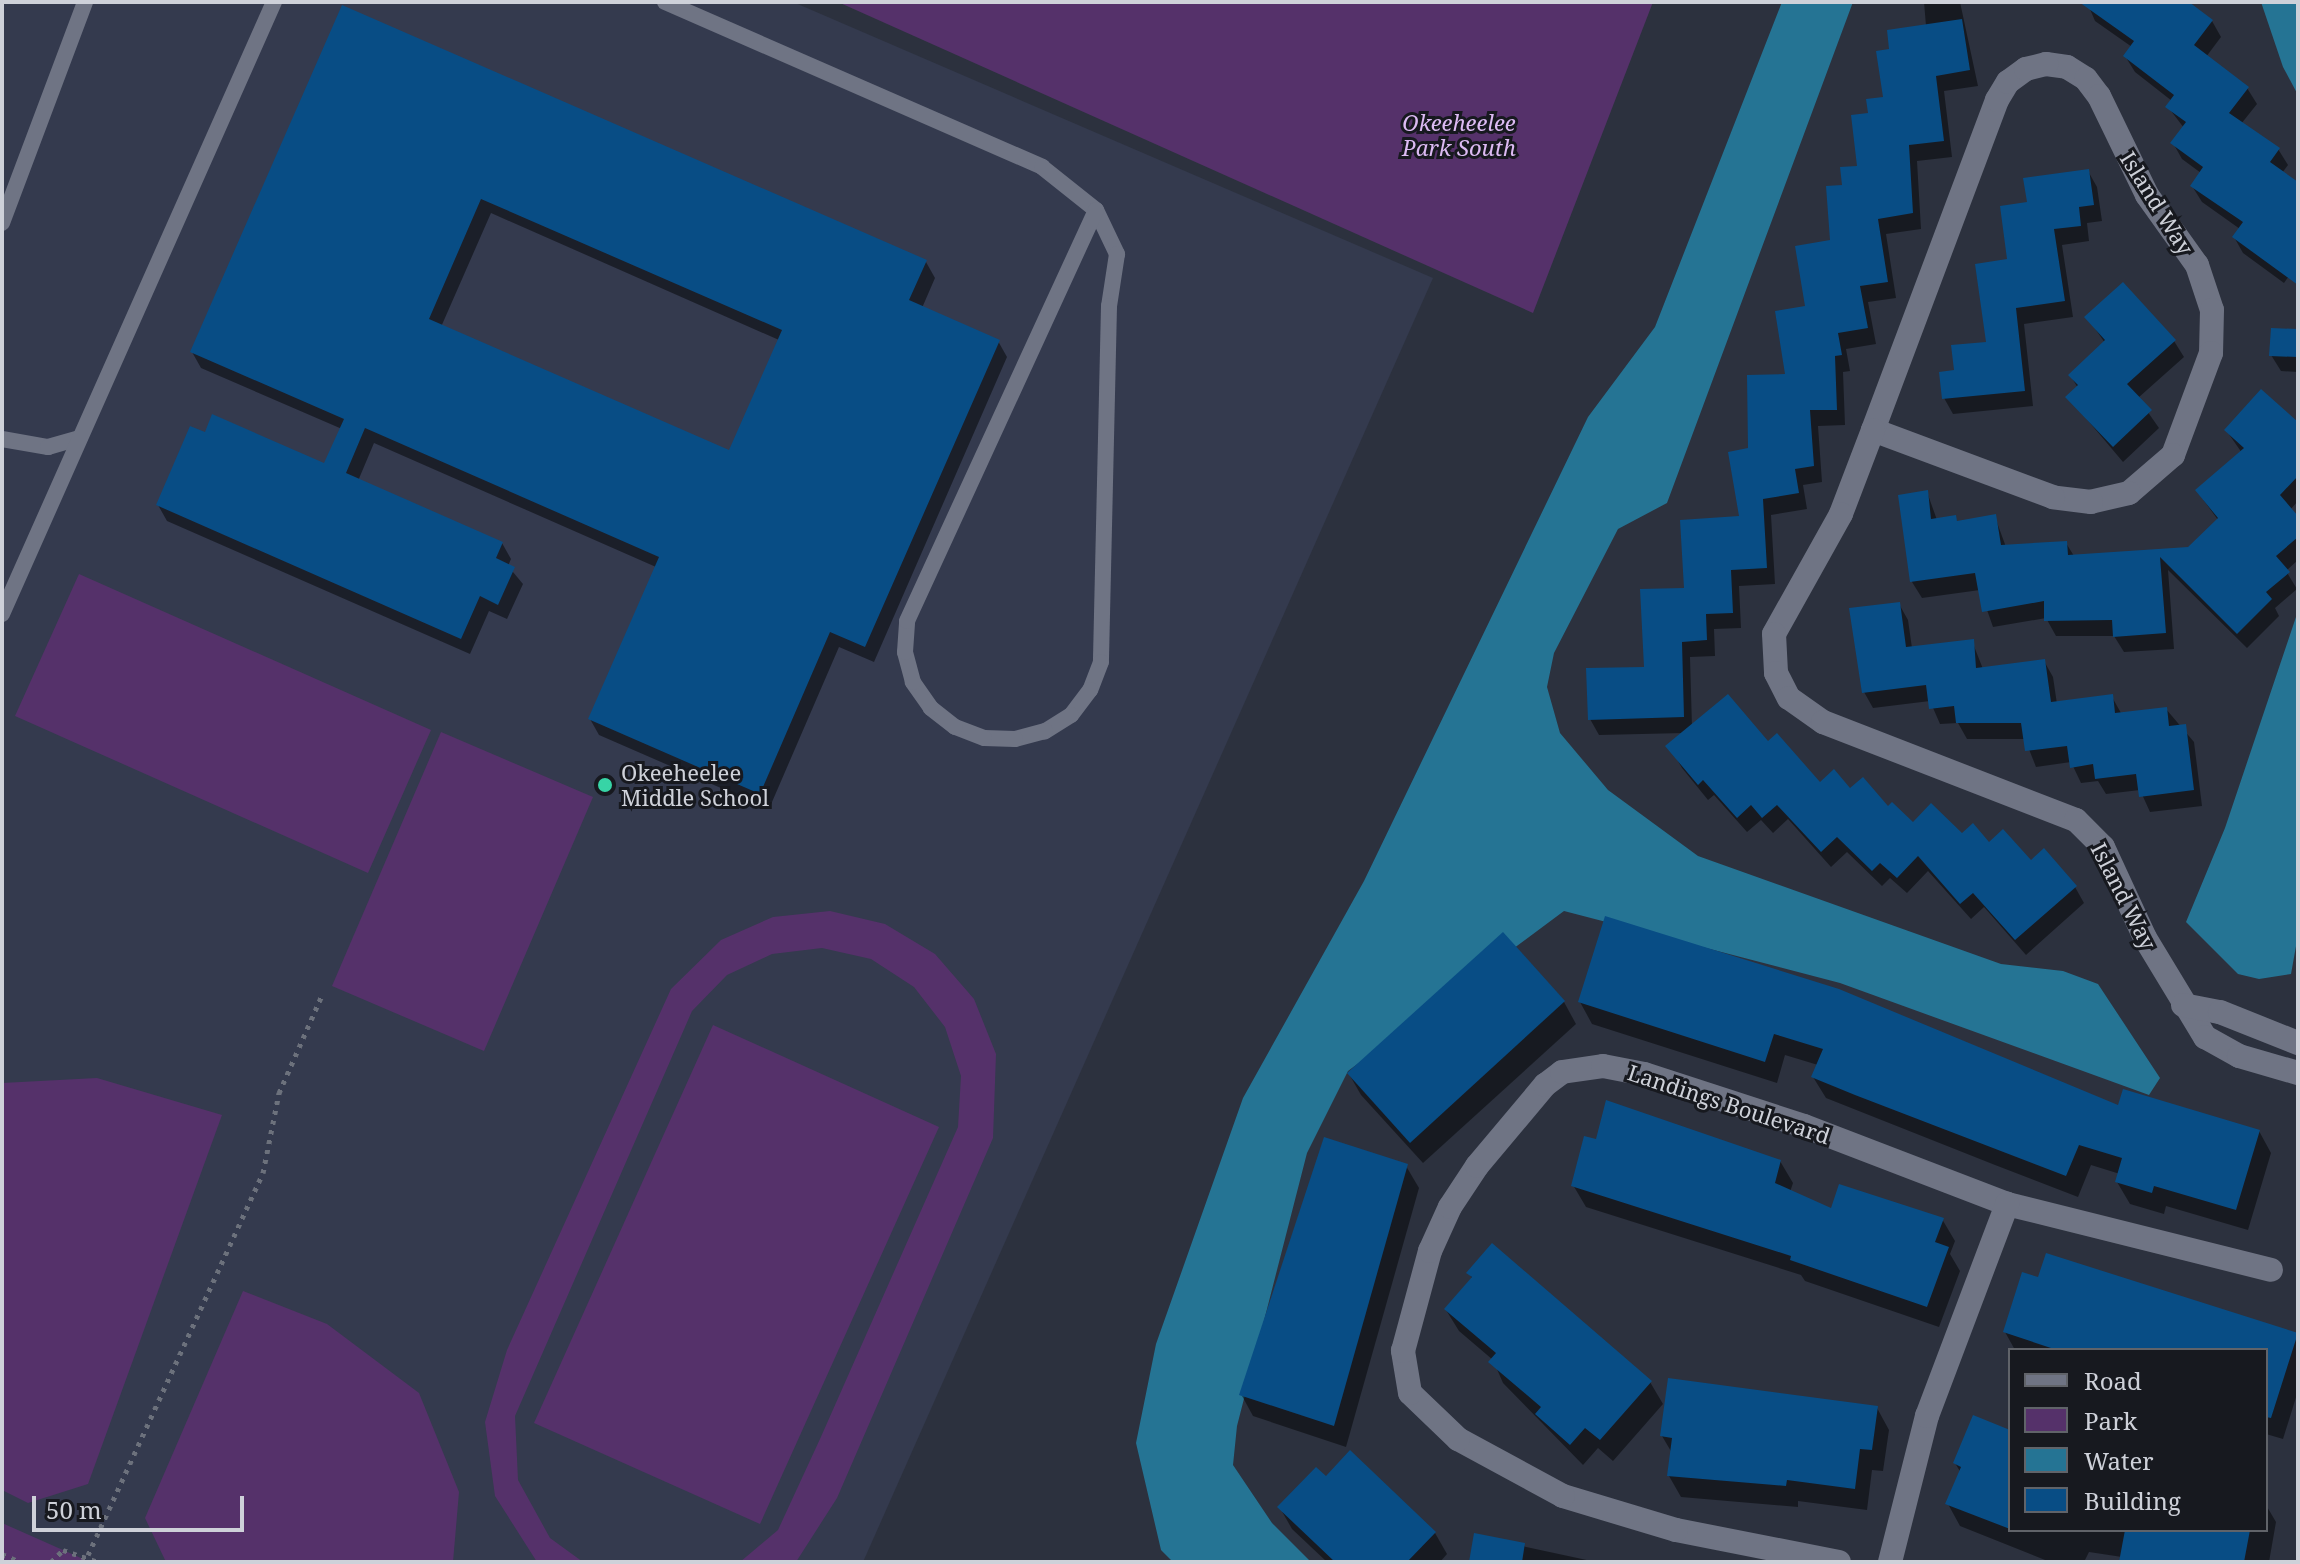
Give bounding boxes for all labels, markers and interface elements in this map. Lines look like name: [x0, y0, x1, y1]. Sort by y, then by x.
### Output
park label: Okeeheelee Park South: [1402, 109, 1516, 160]
street label: Island Way: [2115, 147, 2199, 259]
place label: Okeeheelee Middle School: [621, 759, 769, 810]
marker: Okeeheelee Middle School: [596, 776, 614, 794]
street label: Island Way: [2086, 838, 2162, 954]
street label: Landings Boulevard: [1625, 1059, 1833, 1149]
legend: [2008, 1348, 2268, 1532]
text: Road: [2084, 1364, 2142, 1397]
text: Park: [2084, 1404, 2137, 1437]
text: Water: [2084, 1444, 2154, 1477]
scale bar: [36, 1480, 248, 1530]
text: Building: [2084, 1484, 2181, 1517]
text: 50 m: [46, 1493, 102, 1526]

